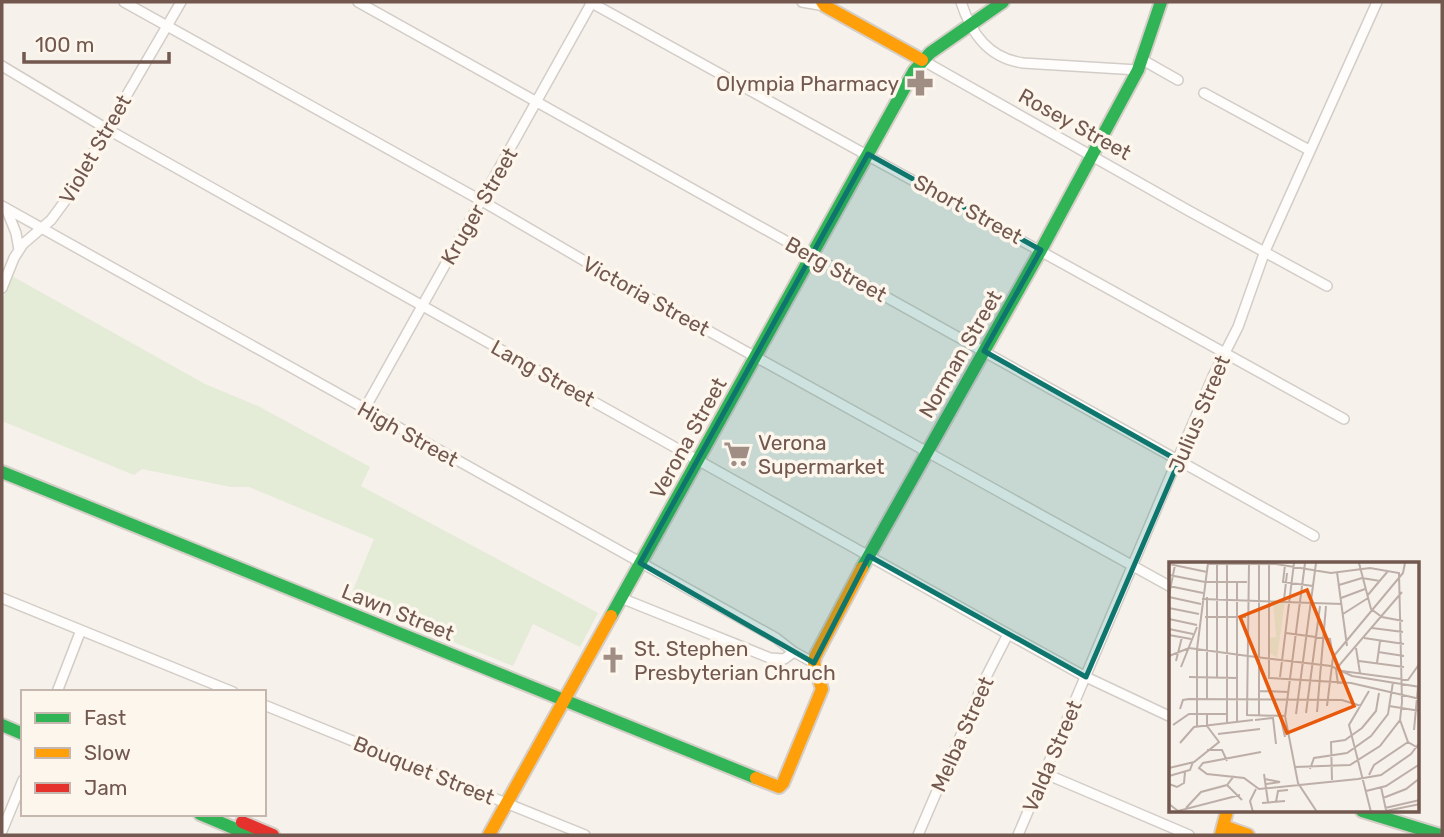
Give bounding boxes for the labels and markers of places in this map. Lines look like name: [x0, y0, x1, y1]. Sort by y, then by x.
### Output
pharmacy icon: Olympia Pharmacy: [905, 68, 935, 98]
place label: Olympia Pharmacy: [716, 71, 899, 96]
place label: Verona Supermarket: [758, 430, 884, 479]
supermarket icon: Verona Supermarket: [722, 439, 752, 469]
place label: St. Stephen Presbyterian Chruch: [634, 636, 836, 685]
church icon: St. Stephen Presbyterian Chruch: [598, 645, 628, 675]

